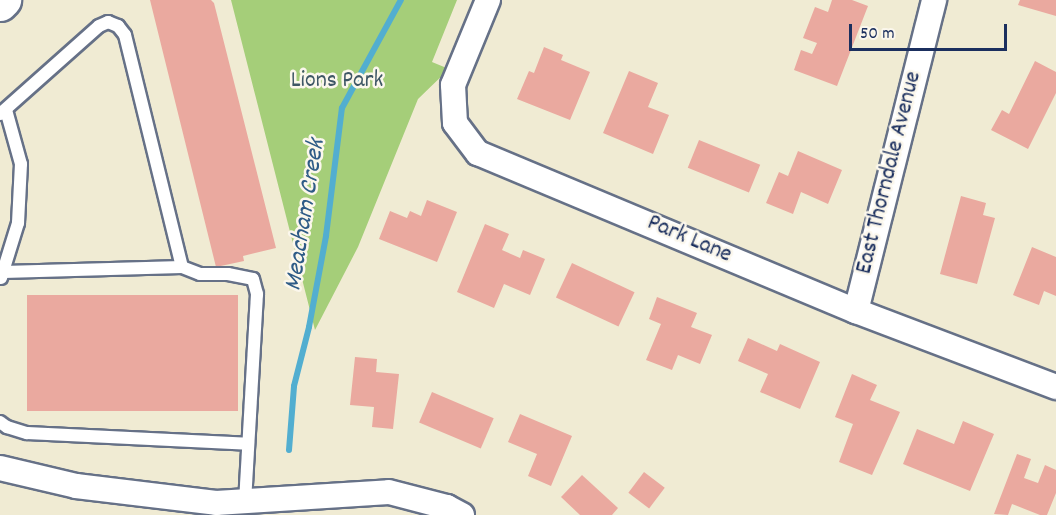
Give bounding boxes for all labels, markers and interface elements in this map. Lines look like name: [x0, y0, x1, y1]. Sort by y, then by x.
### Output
scale bar: [852, 12, 1010, 50]
text: 50 m: [860, 22, 895, 47]
park label: Lions Park: [291, 68, 383, 96]
street label: East Thorndale Avenue: [851, 69, 929, 277]
water label: Meacham Creek: [279, 137, 333, 293]
street label: Park Lane: [642, 209, 736, 271]

